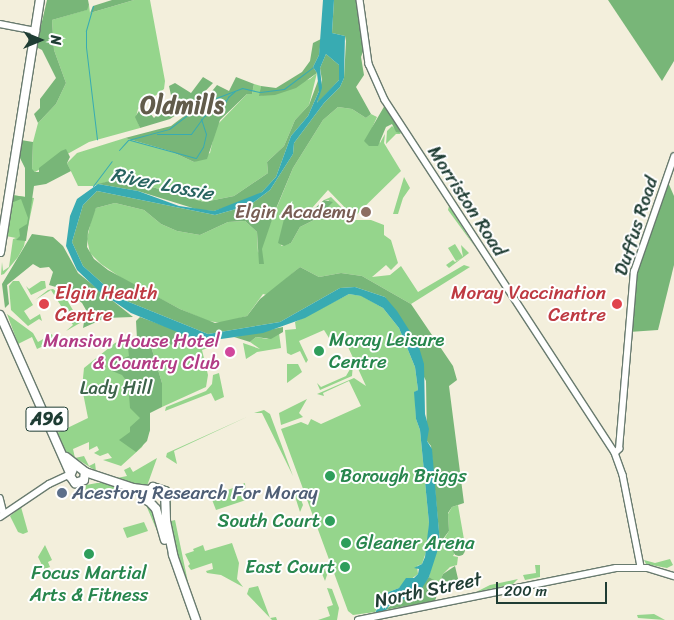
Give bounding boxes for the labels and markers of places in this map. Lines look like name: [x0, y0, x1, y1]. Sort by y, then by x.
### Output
place label: Elgin Academy: [234, 201, 356, 223]
marker: Elgin Academy: [360, 206, 372, 218]
place label: Elgin Health Centre: [55, 282, 157, 326]
place label: Moray Vaccination Centre: [452, 282, 606, 326]
marker: Elgin Health Centre: [37, 297, 51, 311]
marker: Moray Vaccination Centre: [610, 297, 624, 311]
place label: Moray Leisure Centre: [329, 329, 447, 373]
place label: Mansion House Hotel & Country Club: [43, 330, 220, 374]
marker: Moray Leisure Centre: [313, 345, 325, 357]
marker: Mansion House Hotel & Country Club: [224, 346, 236, 358]
place label: Borough Briggs: [340, 465, 467, 487]
marker: Borough Briggs: [324, 470, 336, 482]
place label: Acestory Research For Moray: [72, 482, 319, 504]
marker: Acestory Research For Moray: [56, 487, 68, 499]
place label: South Court: [217, 510, 320, 532]
marker: South Court: [324, 515, 336, 527]
place label: Gleaner Arena: [356, 532, 474, 554]
marker: Gleaner Arena: [340, 537, 352, 549]
marker: Focus Martial Arts & Fitness: [83, 548, 95, 560]
place label: East Court: [245, 556, 335, 578]
marker: East Court: [339, 561, 351, 573]
place label: Focus Martial Arts & Fitness: [30, 562, 148, 606]

